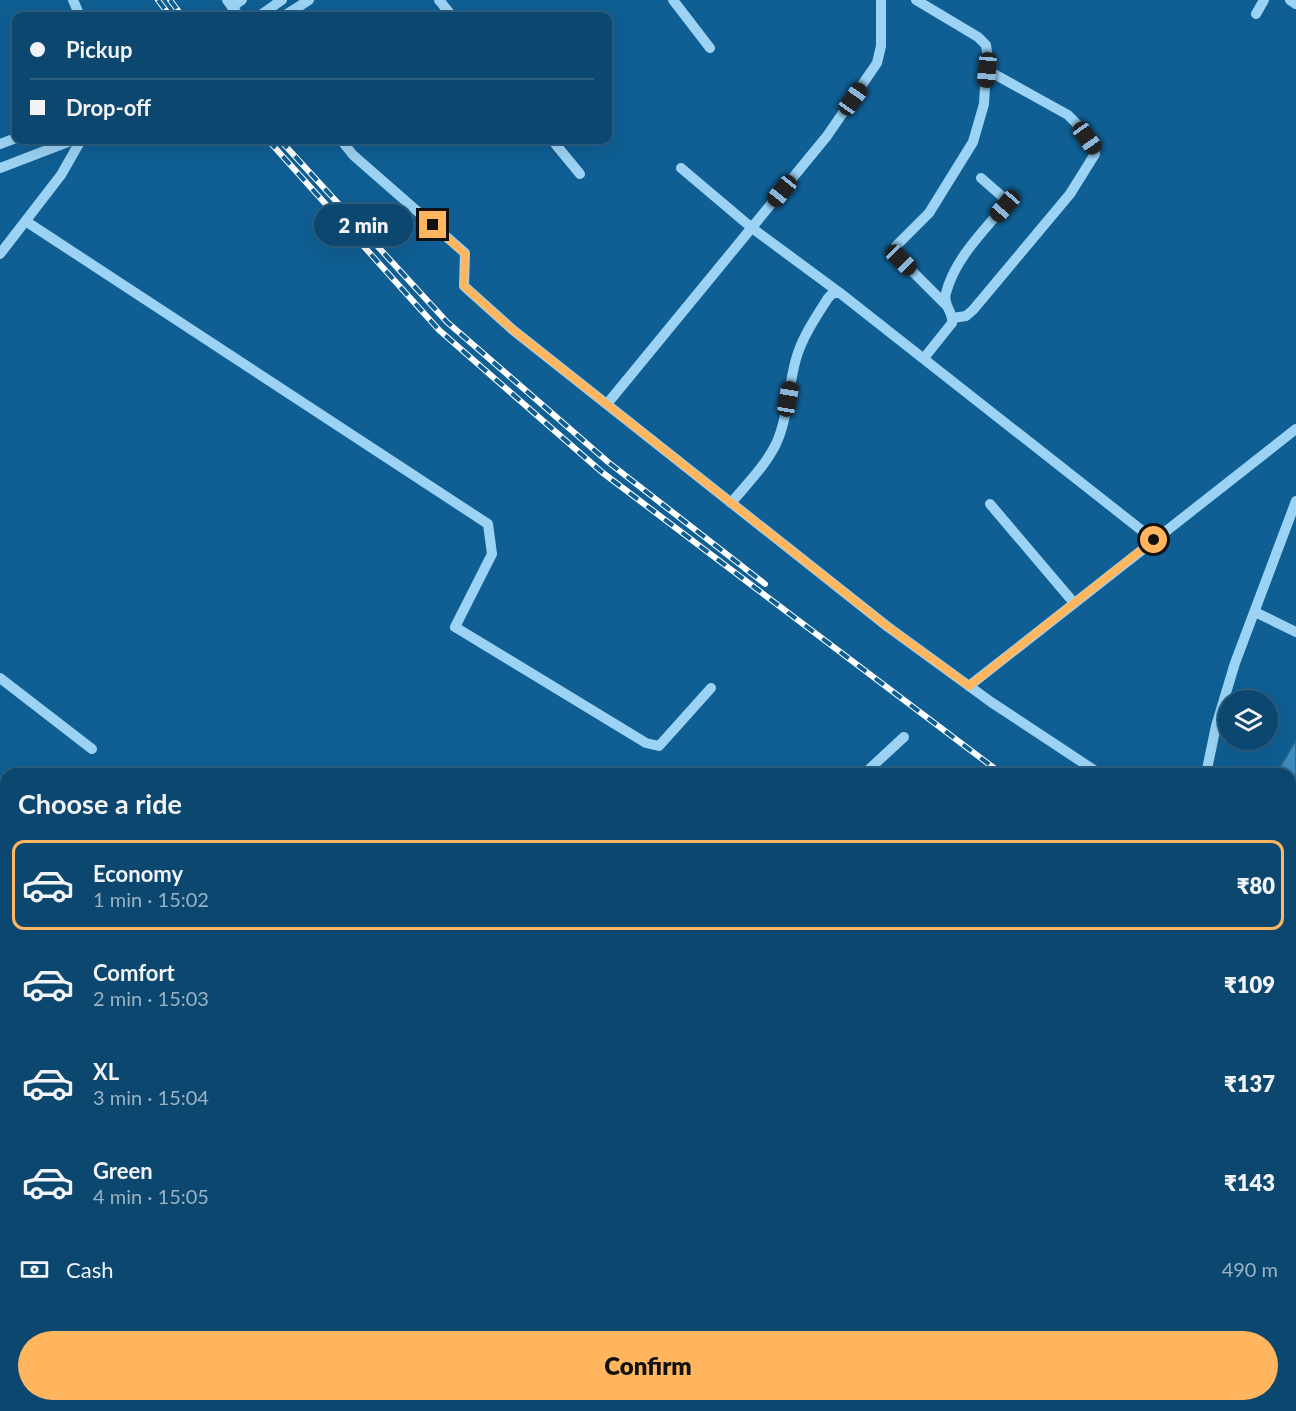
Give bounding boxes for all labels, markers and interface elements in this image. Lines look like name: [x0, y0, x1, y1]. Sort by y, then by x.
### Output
text: Pickup: [66, 36, 132, 63]
car: [976, 51, 998, 89]
car: [835, 79, 871, 119]
text: Drop-off: [66, 94, 151, 121]
car: [1069, 118, 1105, 158]
car: [764, 171, 800, 211]
car: [986, 187, 1024, 225]
callout: 2 min: [313, 204, 412, 246]
route end: [419, 211, 446, 238]
text: 2 min: [339, 213, 388, 237]
car: [882, 241, 920, 279]
car: [776, 380, 800, 418]
route start: [1140, 526, 1167, 553]
map controls: [1218, 690, 1278, 750]
button: layers: [1218, 690, 1278, 750]
text: Choose a ride: [18, 787, 182, 820]
icon: car: [21, 858, 75, 912]
text: Economy: [93, 860, 183, 887]
text: ₹80: [1237, 872, 1275, 899]
text: 1 min · 15:02: [93, 887, 209, 911]
icon: car: [21, 957, 75, 1011]
text: Comfort: [93, 959, 175, 986]
text: ₹109: [1224, 971, 1275, 998]
text: 2 min · 15:03: [93, 986, 209, 1010]
icon: car: [21, 1056, 75, 1110]
text: XL: [93, 1058, 119, 1085]
text: ₹137: [1224, 1070, 1275, 1097]
text: 3 min · 15:04: [93, 1085, 209, 1109]
icon: car: [21, 1155, 75, 1209]
text: Green: [93, 1157, 153, 1184]
text: ₹143: [1224, 1169, 1275, 1196]
text: 4 min · 15:05: [93, 1184, 209, 1208]
icon: cash: [18, 1253, 51, 1286]
text: Cash: [66, 1256, 113, 1283]
text: 490 m: [1222, 1257, 1278, 1281]
button: Confirm: [18, 1331, 1278, 1400]

